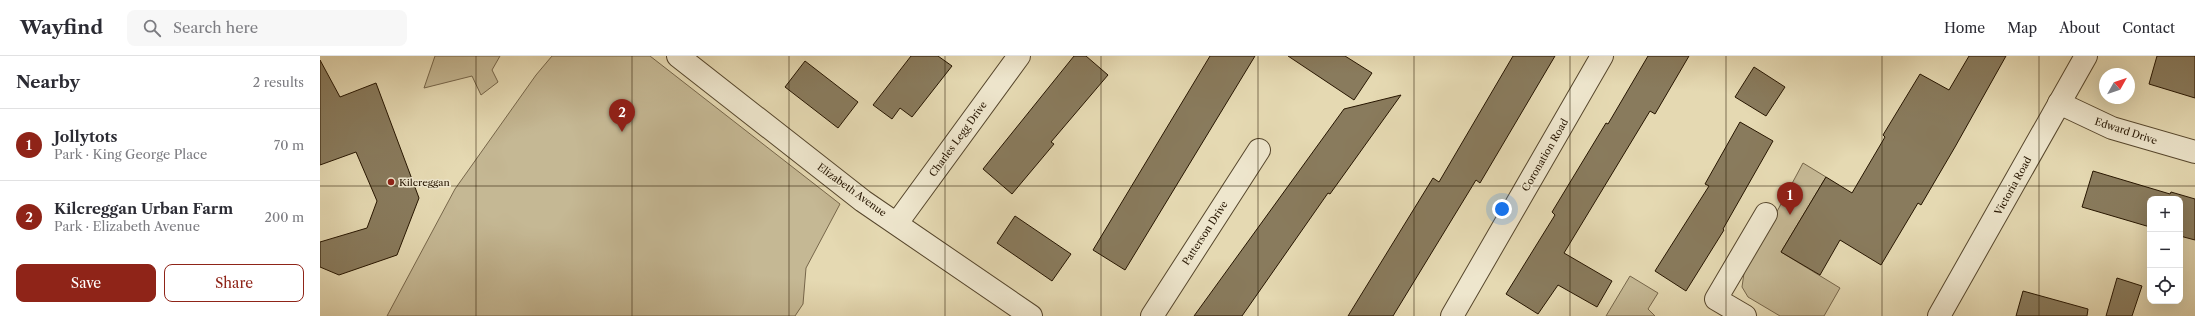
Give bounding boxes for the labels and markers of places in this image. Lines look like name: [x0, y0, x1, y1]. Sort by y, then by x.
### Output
pin: 2: [609, 99, 635, 132]
place label: Kilcreggan: [399, 176, 450, 189]
marker: Kilcreggan: [386, 177, 396, 187]
pin: 1: [1777, 182, 1803, 215]

